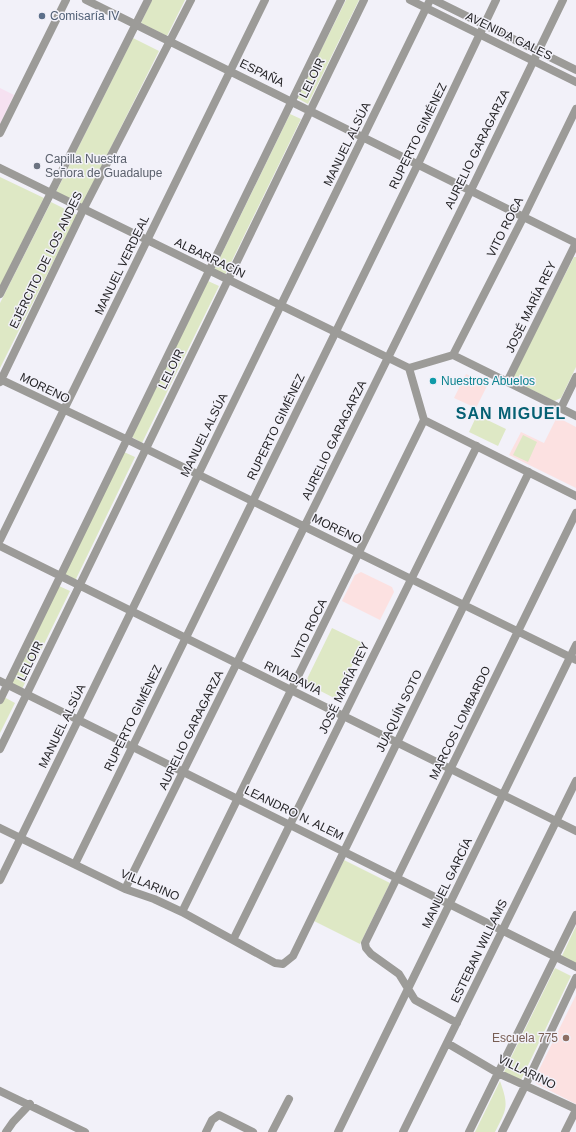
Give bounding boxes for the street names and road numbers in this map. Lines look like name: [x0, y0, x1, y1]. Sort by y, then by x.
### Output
street label: AVENIDA GALES: [463, 9, 555, 63]
street label: LELOIR: [296, 55, 328, 100]
street label: ESPAÑA: [237, 56, 287, 90]
street label: RUPERTO GIMÉNEZ: [385, 80, 450, 191]
street label: AURELIO GARAGARZA: [442, 87, 512, 211]
street label: MANUEL ALSÚA: [320, 99, 373, 188]
street label: EJÉRCITO DE LOS ANDES: [6, 189, 85, 331]
street label: VITO ROCA: [484, 195, 526, 259]
street label: MANUEL VERDEAL: [92, 213, 152, 317]
street label: ALBARRACÍN: [172, 234, 248, 281]
street label: JOSÉ MARÍA REY: [502, 259, 559, 355]
street label: LELOIR: [155, 346, 187, 391]
street label: MORENO: [18, 370, 72, 406]
street label: RUPERTO GIMÉNEZ: [243, 371, 308, 482]
street label: AURELIO GARAGARZA: [299, 378, 369, 502]
street label: MANUEL ALSÚA: [177, 390, 230, 479]
street label: MORENO: [310, 511, 364, 547]
street label: VITO ROCA: [288, 596, 330, 662]
street label: LELOIR: [14, 638, 46, 683]
street label: JOSÉ MARÍA REY: [315, 640, 372, 736]
street label: RIVADAVIA: [262, 658, 324, 698]
street label: RUPERTO GIMÉNEZ: [100, 662, 165, 773]
street label: MARCOS LOMBARDO: [426, 664, 494, 782]
street label: JUAQUÍN SOTO: [372, 667, 425, 754]
street label: AURELIO GARAGARZA: [156, 668, 226, 792]
street label: MANUEL ALSÚA: [35, 681, 88, 770]
street label: LEANDRO N. ALEM: [242, 783, 346, 843]
street label: MANUEL GARCÍA: [418, 835, 475, 931]
street label: VILLARINO: [118, 866, 182, 904]
street label: ESTEBAN WILLAMS: [448, 897, 510, 1005]
street label: VILLARINO: [496, 1052, 558, 1092]

